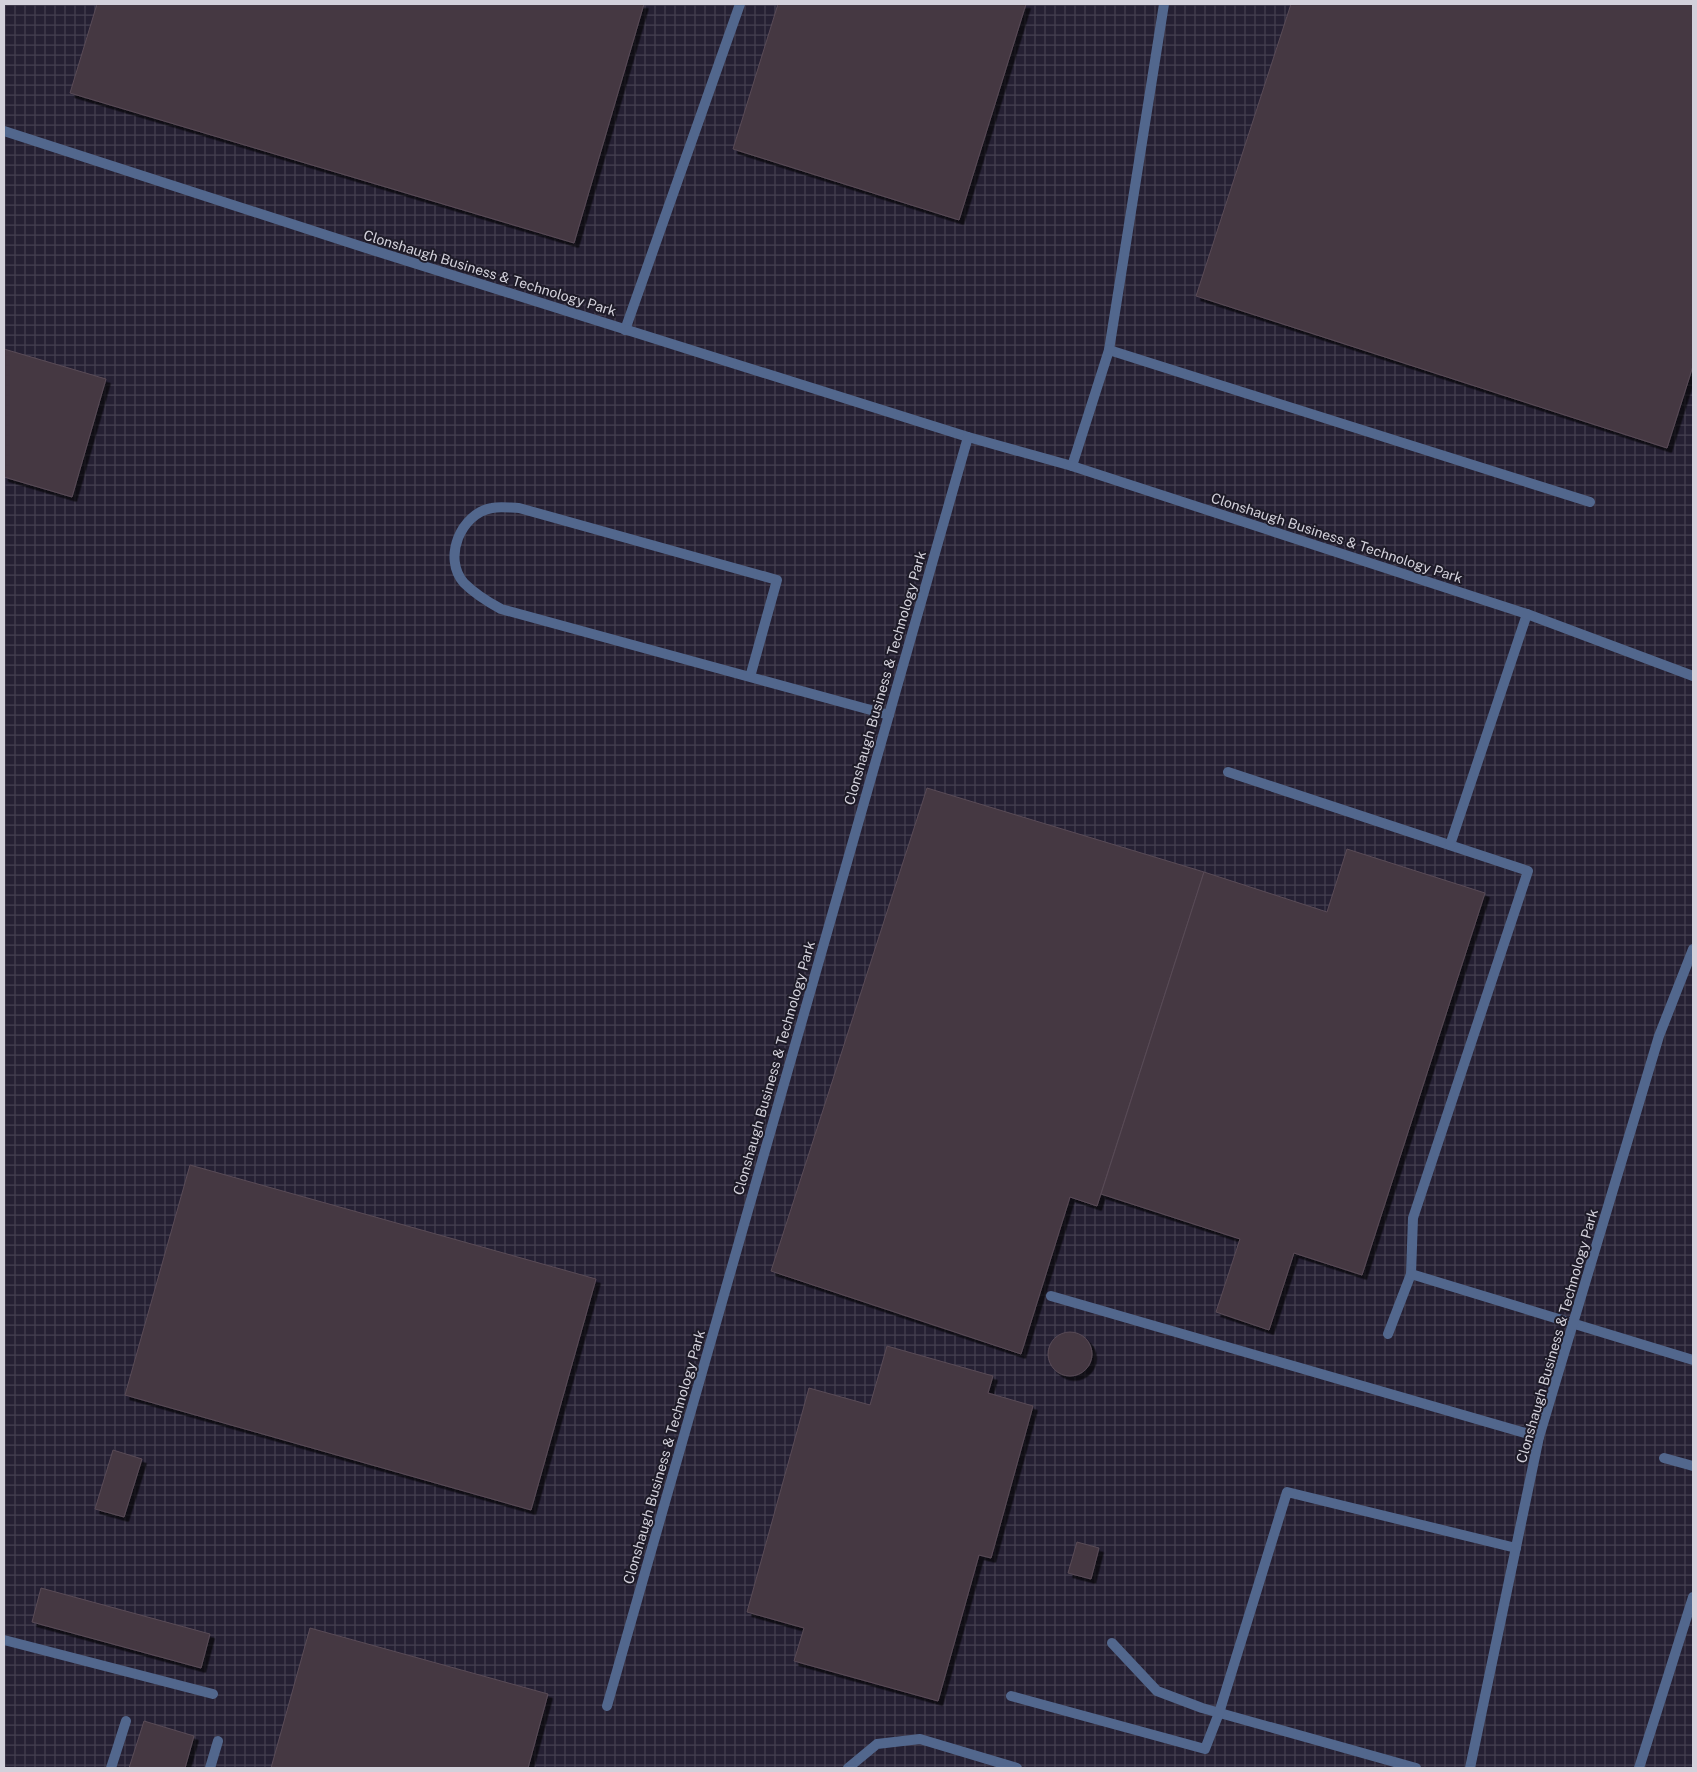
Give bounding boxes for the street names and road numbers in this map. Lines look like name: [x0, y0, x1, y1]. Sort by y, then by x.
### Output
street label: Clonshaugh Business & Technology Park: [362, 227, 618, 319]
street label: Clonshaugh Business & Technology Park: [1209, 490, 1465, 586]
street label: Clonshaugh Business & Technology Park: [841, 549, 929, 807]
street label: Clonshaugh Business & Technology Park: [730, 939, 818, 1197]
street label: Clonshaugh Business & Technology Park: [1513, 1207, 1601, 1465]
street label: Clonshaugh Business & Technology Park: [620, 1328, 708, 1586]

